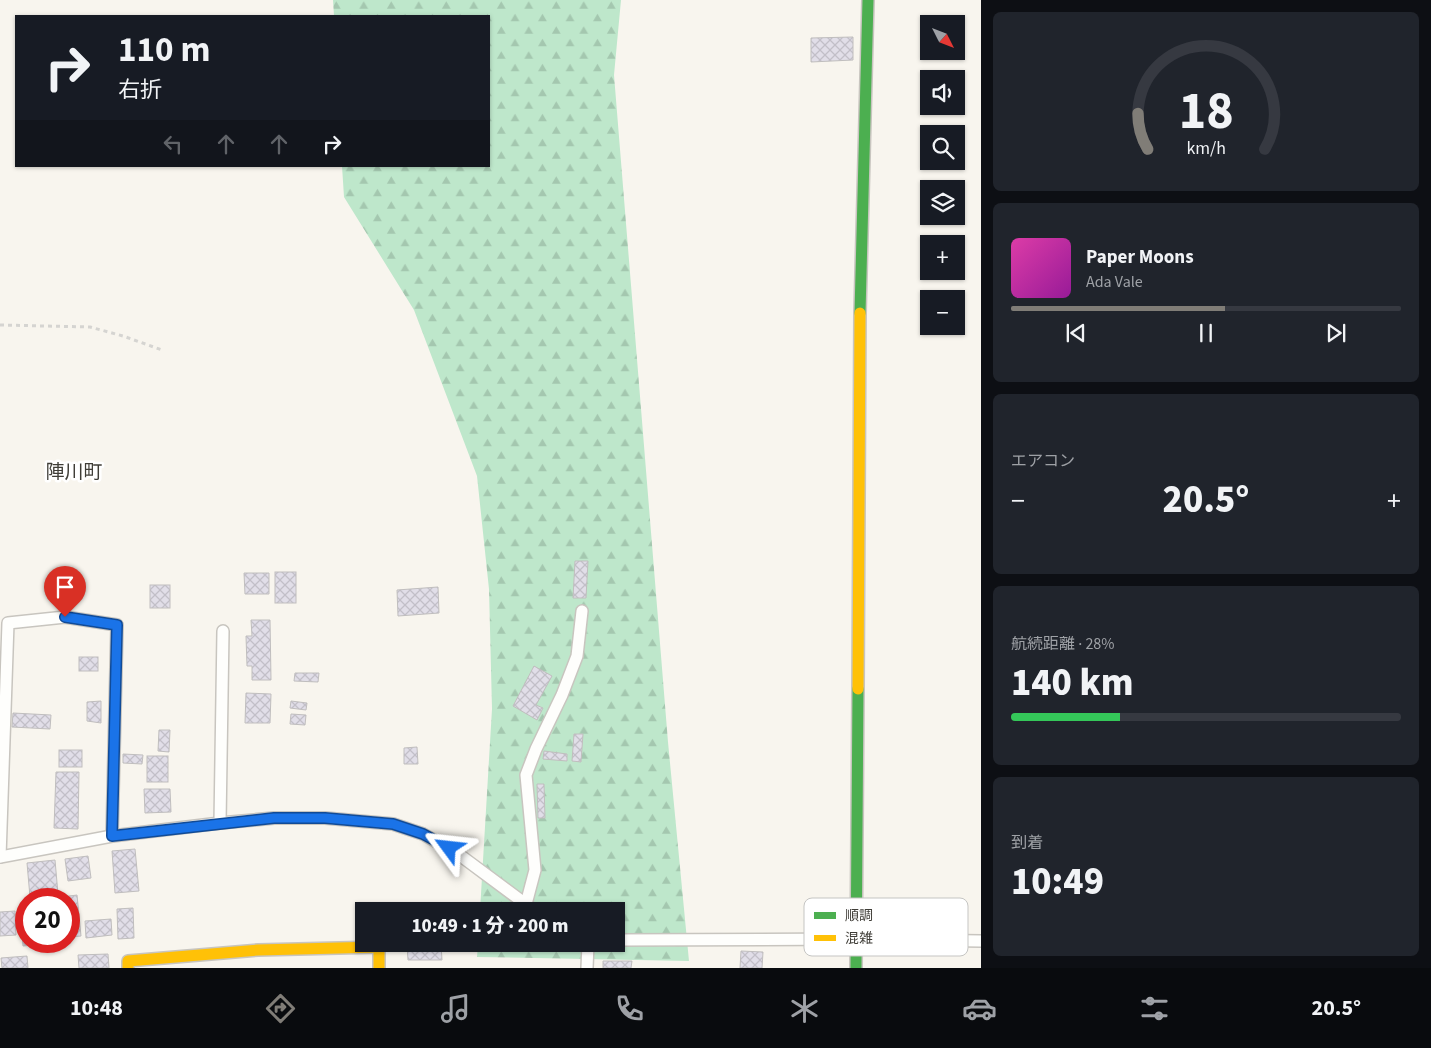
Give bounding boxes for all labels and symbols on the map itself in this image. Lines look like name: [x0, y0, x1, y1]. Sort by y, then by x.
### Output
north arrow: [920, 15, 965, 60]
district label: 陣川町: [45, 459, 103, 486]
pin: [44, 566, 86, 617]
position arrow: [422, 821, 474, 873]
speed limit sign: 20: [15, 888, 80, 953]
legend: [804, 898, 968, 956]
text: 順調: [845, 906, 873, 926]
text: 混雑: [845, 929, 873, 949]

